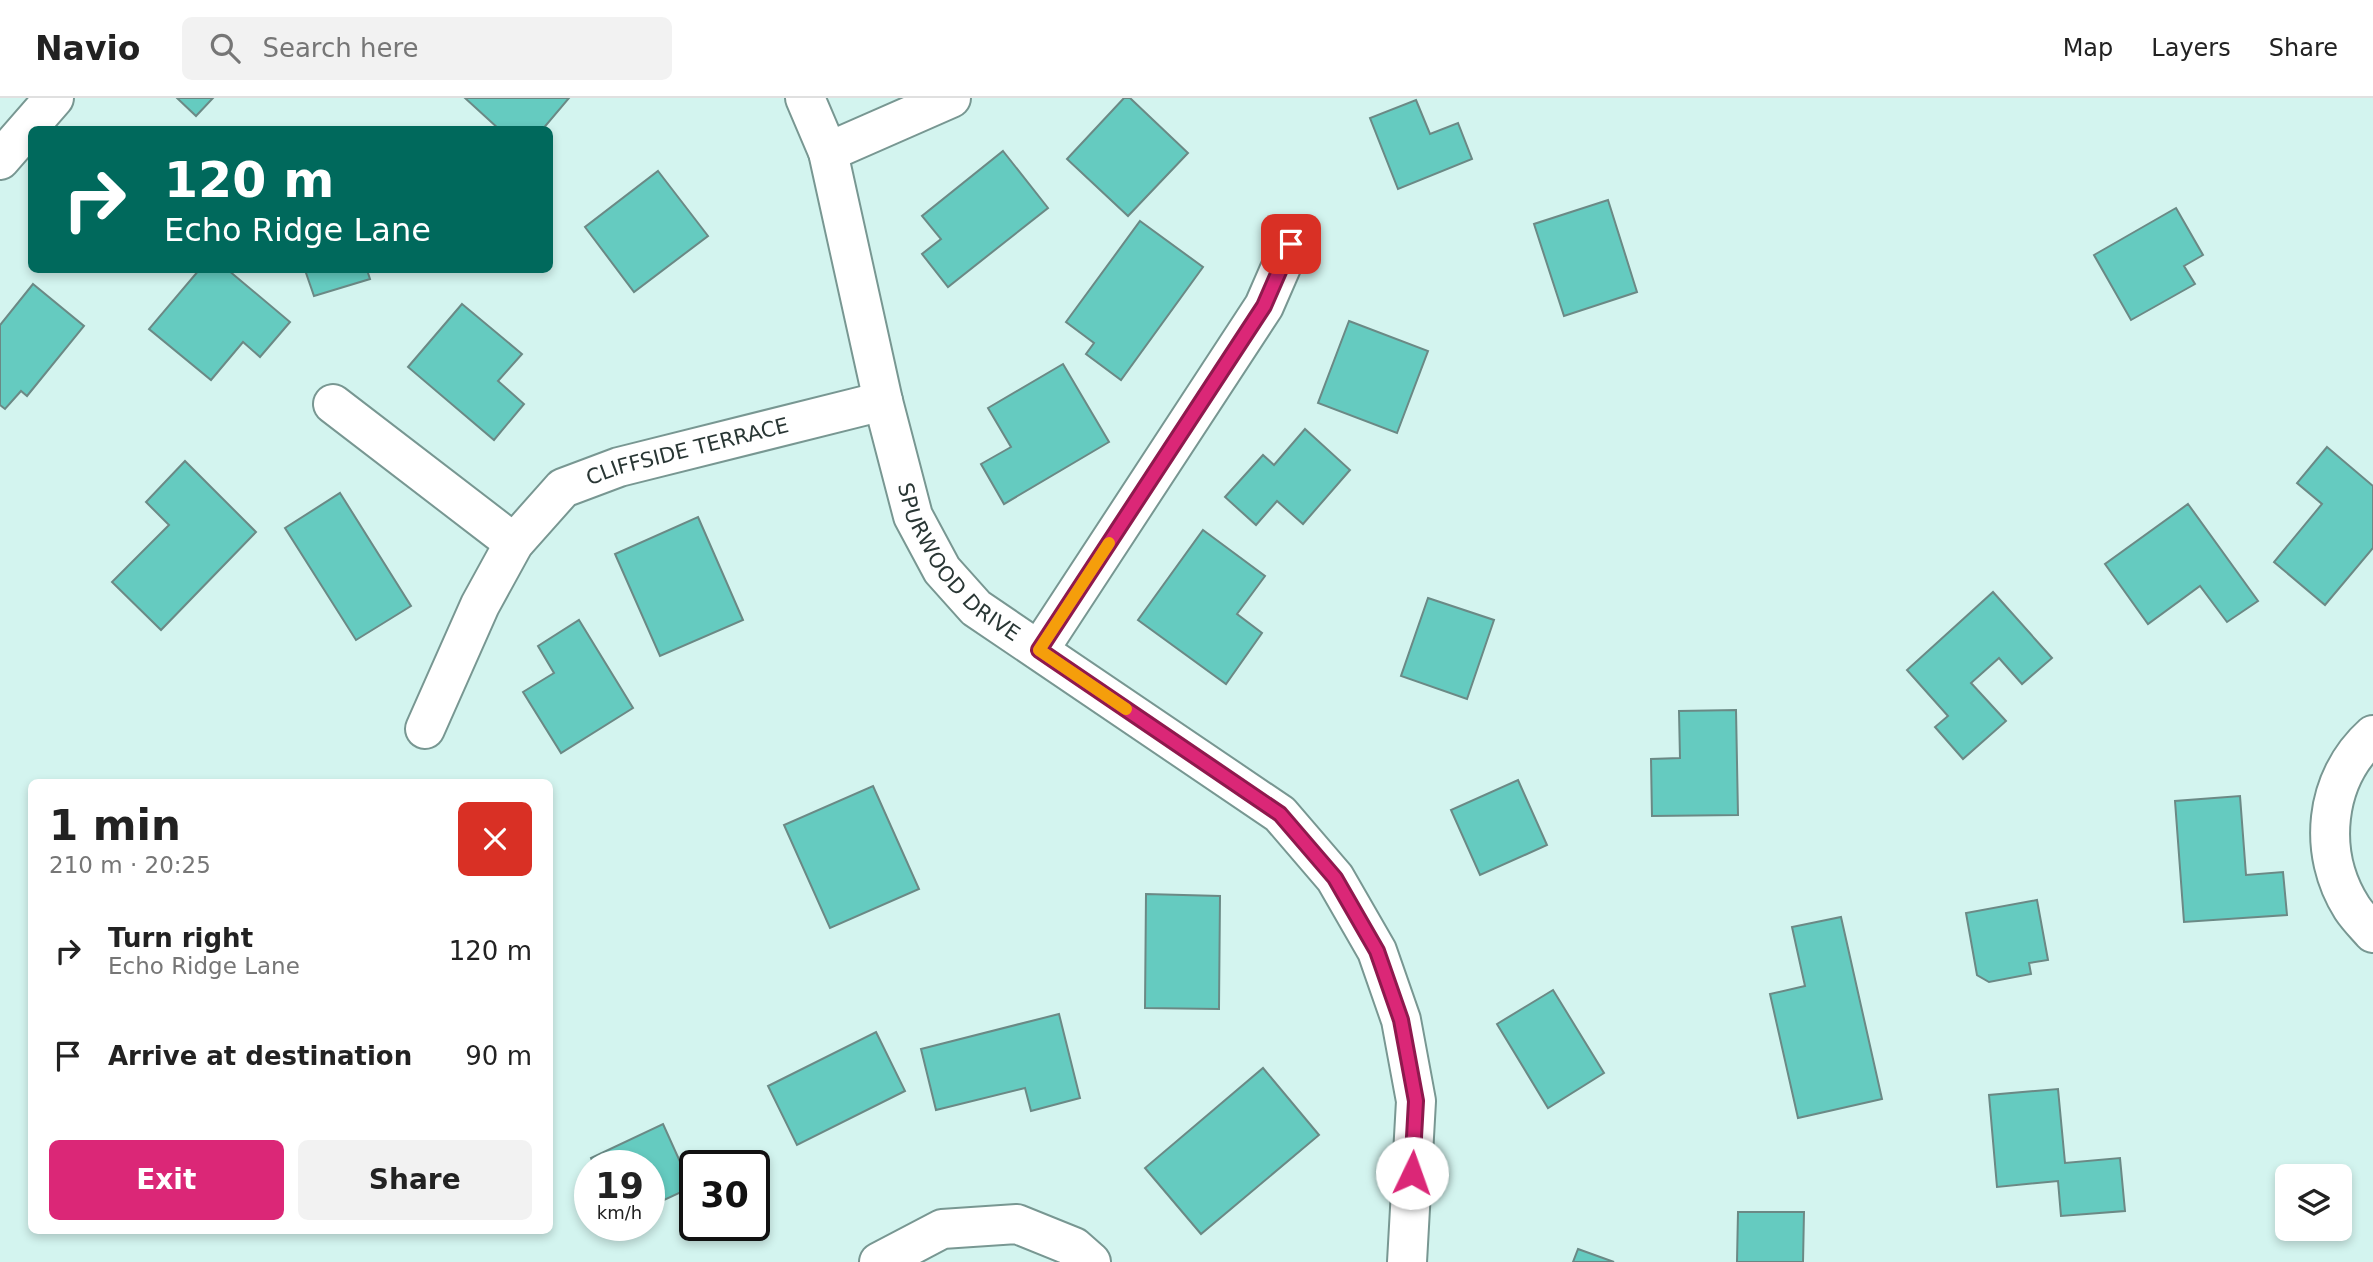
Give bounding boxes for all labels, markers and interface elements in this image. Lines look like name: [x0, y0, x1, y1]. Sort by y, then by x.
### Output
search box: [182, 17, 672, 80]
text: Navio: [35, 29, 140, 68]
icon: search: [206, 29, 244, 67]
text: Search here: [262, 33, 419, 63]
text: Map: [2063, 34, 2113, 62]
text: Layers: [2151, 34, 2231, 62]
text: Share: [2269, 34, 2338, 62]
text: 120 m: [164, 152, 334, 209]
icon: right: [49, 154, 140, 245]
text: Echo Ridge Lane: [164, 211, 431, 249]
pin: [1261, 214, 1321, 274]
icon: arrive: [1272, 225, 1310, 263]
street label: CLIFFSIDE TERRACE: [583, 413, 791, 490]
street label: SPURWOOD DRIVE: [893, 480, 1024, 646]
text: 1 min: [49, 801, 181, 850]
button: close: [458, 802, 532, 876]
text: 210 m · 20:25: [49, 852, 211, 878]
text: Turn right: [108, 923, 253, 953]
icon: right: [49, 932, 87, 970]
text: 120 m: [449, 936, 532, 966]
text: Echo Ridge Lane: [108, 953, 300, 979]
icon: arrive: [49, 1037, 87, 1075]
text: Arrive at destination: [108, 1041, 412, 1071]
text: 90 m: [465, 1041, 532, 1071]
position arrow: [1375, 1136, 1449, 1210]
button: Exit: [49, 1140, 284, 1220]
button: Share: [298, 1140, 532, 1220]
speed limit sign: 30: [679, 1150, 770, 1241]
map controls: [2275, 1164, 2352, 1241]
button: layers: [2275, 1164, 2352, 1241]
text: 19: [595, 1166, 644, 1206]
text: km/h: [597, 1202, 642, 1223]

